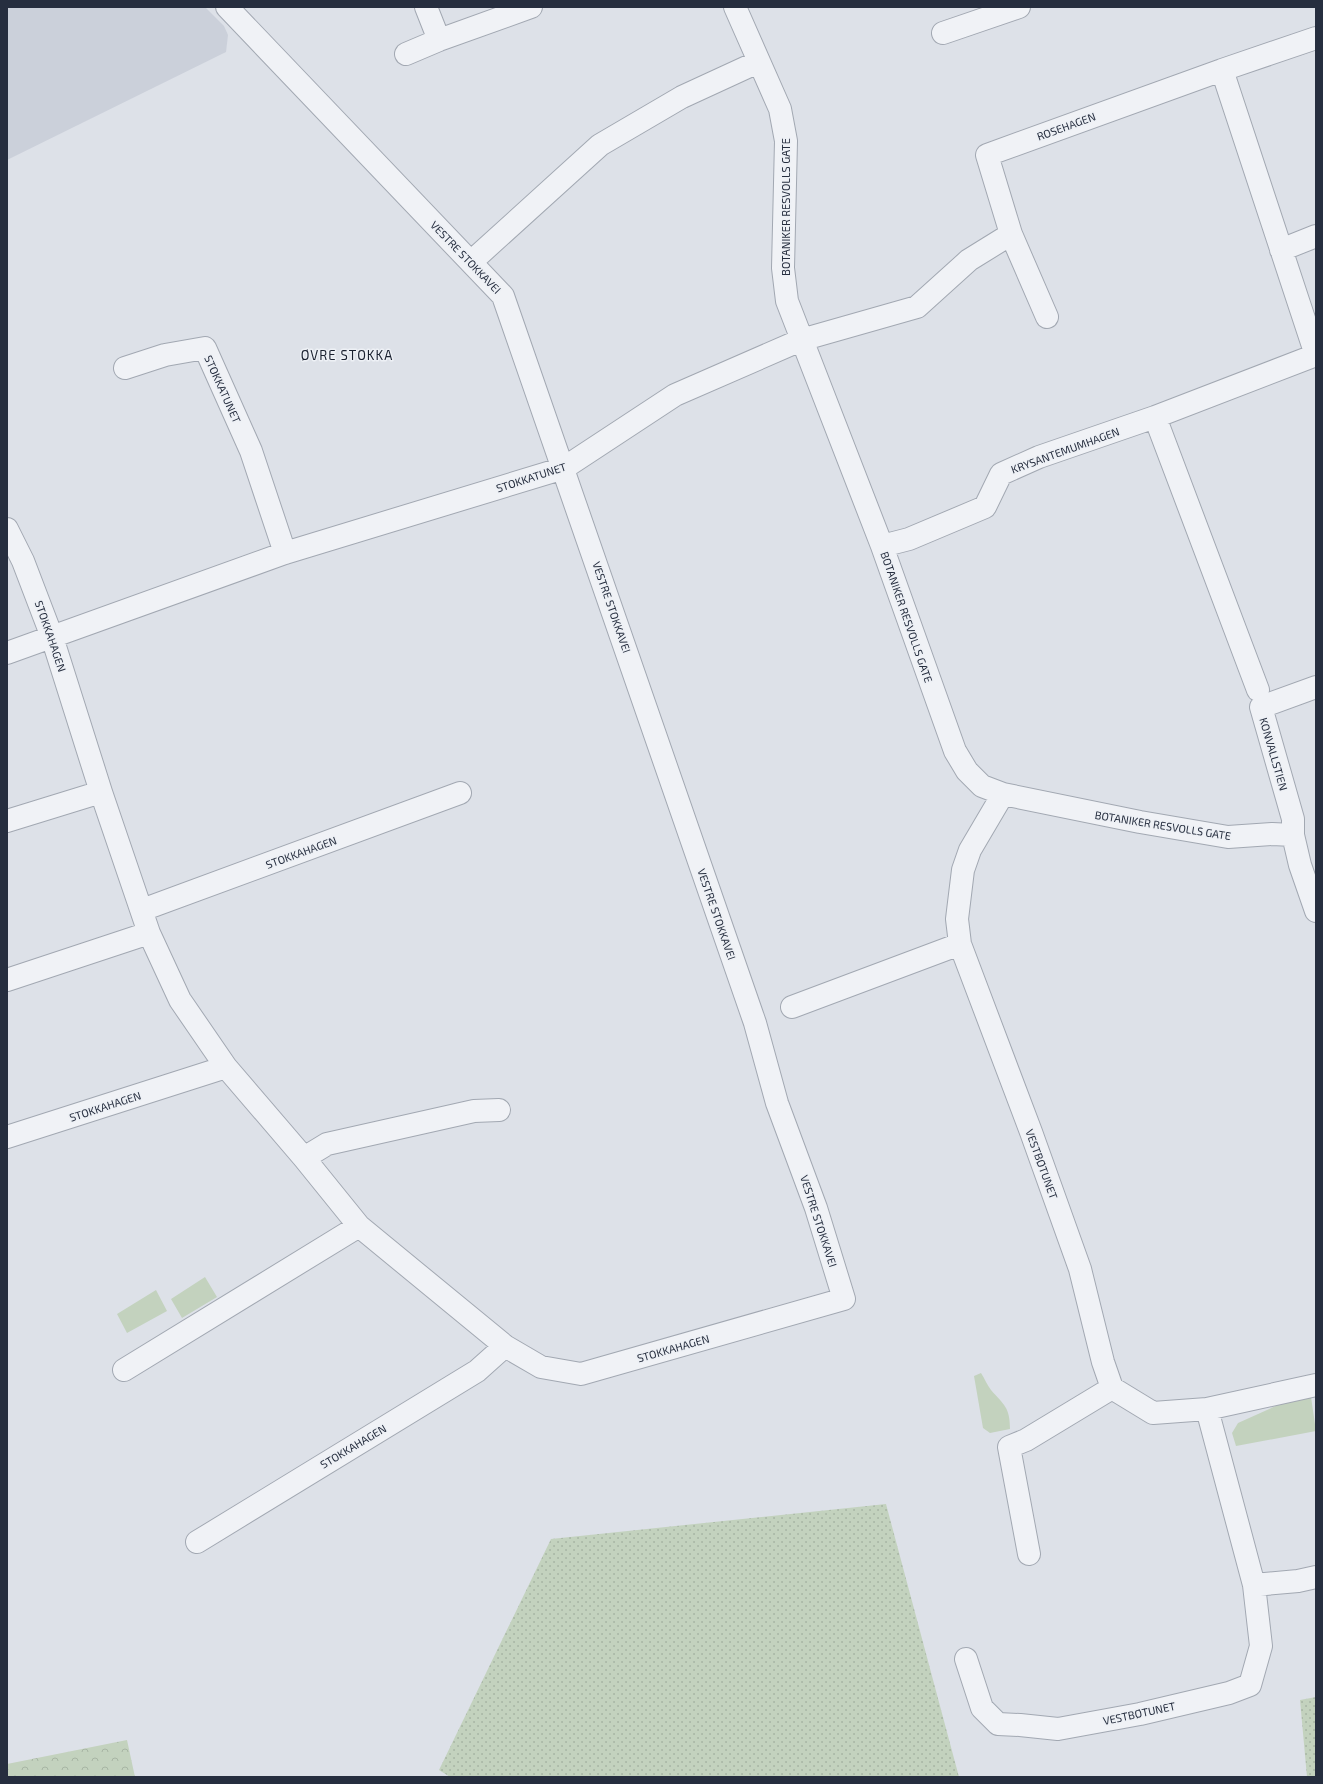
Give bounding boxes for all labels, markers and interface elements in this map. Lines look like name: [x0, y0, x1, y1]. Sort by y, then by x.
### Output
street label: ROSEHAGEN: [1035, 109, 1097, 143]
street label: BOTANIKER RESVOLLS GATE: [779, 138, 792, 276]
street label: VESTRE STOKKAVEI: [428, 218, 504, 296]
district label: ØVRE STOKKA: [301, 347, 393, 363]
street label: STOKKATUNET: [202, 353, 244, 426]
street label: KRYSANTEMUMHAGEN: [1009, 424, 1121, 476]
street label: STOKKATUNET: [494, 459, 568, 494]
street label: BOTANIKER RESVOLLS GATE: [878, 550, 936, 684]
street label: VESTRE STOKKAVEI: [590, 560, 634, 654]
street label: STOKKAHAGEN: [33, 599, 69, 673]
street label: KONVALLSTIEN: [1257, 716, 1291, 792]
street label: BOTANIKER RESVOLLS GATE: [1094, 808, 1232, 842]
street label: STOKKAHAGEN: [264, 833, 338, 871]
street label: VESTRE STOKKAVEI: [695, 867, 739, 961]
street label: STOKKAHAGEN: [68, 1088, 142, 1124]
street label: VESTBØTUNET: [1023, 1127, 1061, 1201]
street label: VESTRE STOKKAVEI: [798, 1173, 840, 1269]
street label: STOKKAHAGEN: [635, 1331, 711, 1365]
street label: STOKKAHAGEN: [318, 1421, 388, 1471]
street label: VESTBØTUNET: [1102, 1699, 1177, 1727]

